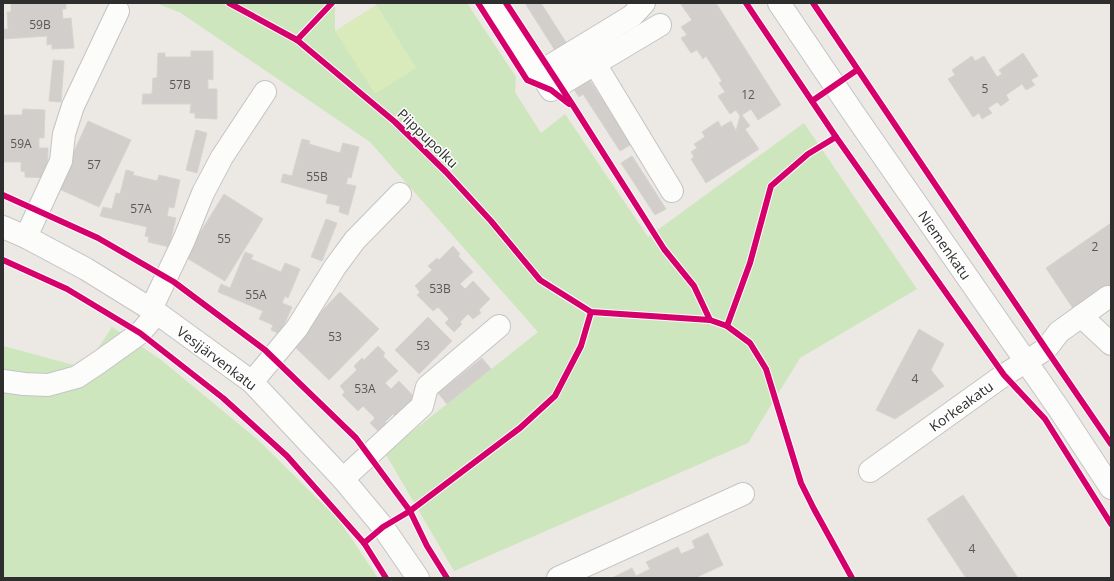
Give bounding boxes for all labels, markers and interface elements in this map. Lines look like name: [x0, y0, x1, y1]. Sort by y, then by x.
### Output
house number: 59B: [29, 16, 51, 33]
house number: 57B: [169, 76, 191, 93]
house number: 5: [982, 80, 989, 97]
house number: 12: [741, 86, 755, 103]
street label: Piippupolku: [393, 104, 463, 172]
house number: 59A: [10, 135, 32, 152]
house number: 57: [87, 156, 101, 173]
house number: 55B: [306, 168, 328, 185]
house number: 57A: [130, 200, 152, 217]
street label: Niemenkatu: [914, 207, 976, 283]
house number: 55: [217, 230, 231, 247]
house number: 2: [1092, 238, 1099, 255]
house number: 53B: [429, 280, 451, 297]
house number: 55A: [245, 286, 267, 303]
street label: Vesijärvenkatu: [173, 322, 261, 394]
house number: 53: [328, 328, 342, 345]
house number: 53: [416, 337, 430, 354]
house number: 4: [912, 370, 919, 387]
street label: Korkeakatu: [925, 376, 997, 436]
house number: 53A: [354, 380, 376, 397]
house number: 4: [969, 540, 976, 557]

